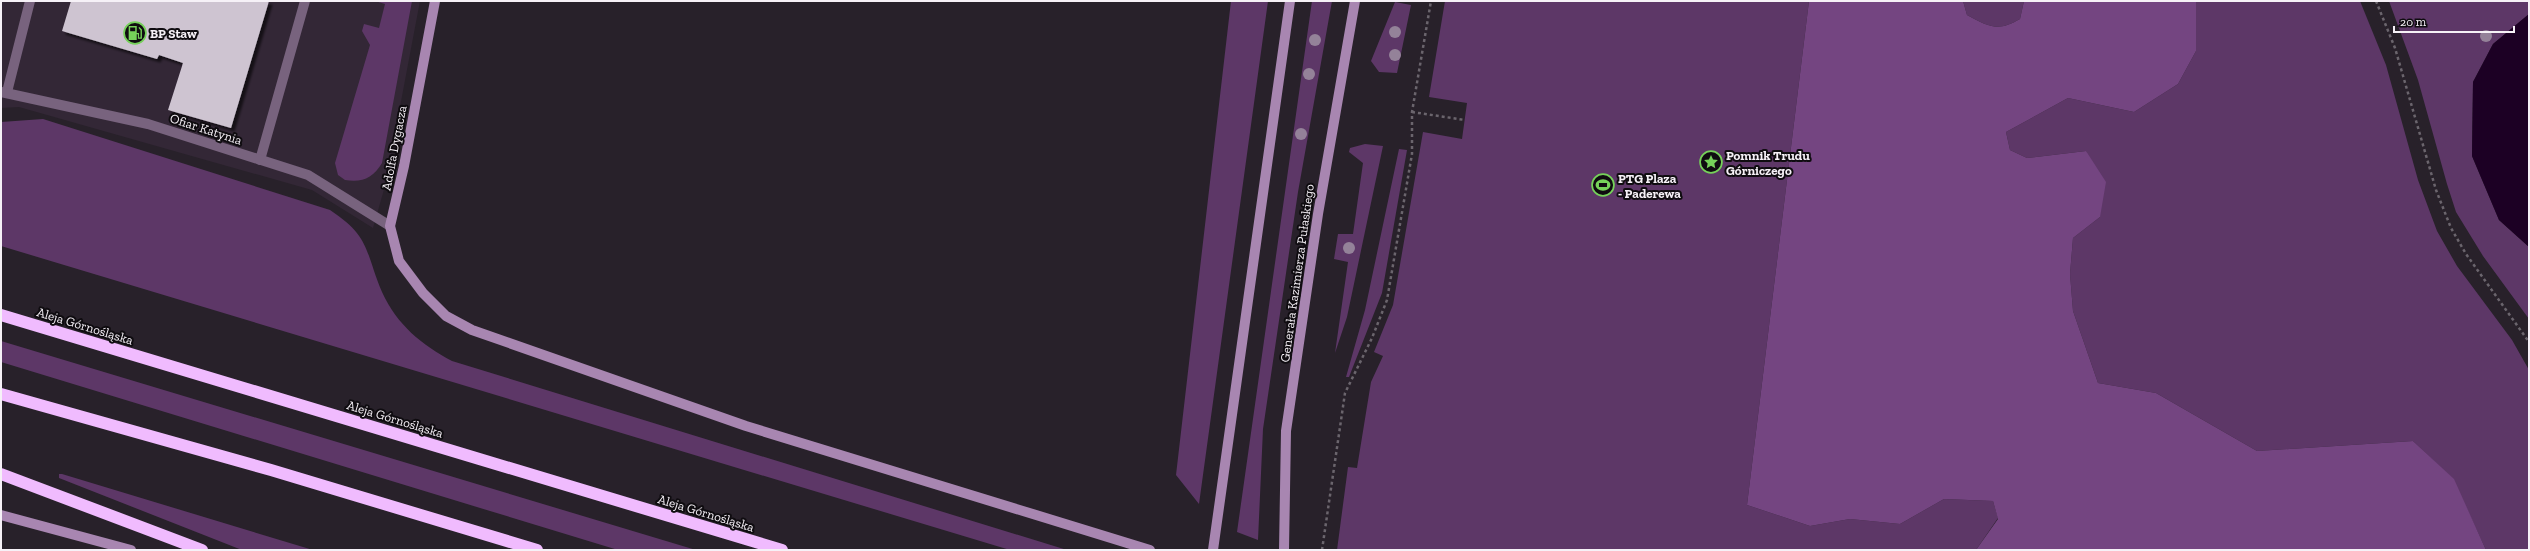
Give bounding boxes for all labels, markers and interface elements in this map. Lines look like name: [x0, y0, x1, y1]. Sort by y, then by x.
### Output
scale bar: [2394, 8, 2514, 34]
text: 20 m: [2400, 15, 2427, 29]
fuel station icon: BP Staw: [122, 20, 148, 46]
place label: BP Staw: [150, 26, 197, 41]
street label: Adolfa Dygacza: [378, 104, 410, 192]
street label: Ofiar Katynia: [168, 110, 245, 148]
place label: Pomnik Trudu Górniczego: [1726, 148, 1810, 178]
place icon: Pomnik Trudu Górniczego: [1698, 149, 1724, 175]
place label: PTG Plaza - Paderewa: [1618, 171, 1681, 201]
sports icon: PTG Plaza - Paderewa: [1590, 172, 1616, 198]
street label: Generała Kazimierza Pułaskiego: [1277, 183, 1317, 363]
street label: Aleja Górnośląska: [35, 304, 136, 349]
street label: Aleja Górnośląska: [345, 397, 446, 442]
street label: Aleja Górnośląska: [656, 491, 757, 536]

